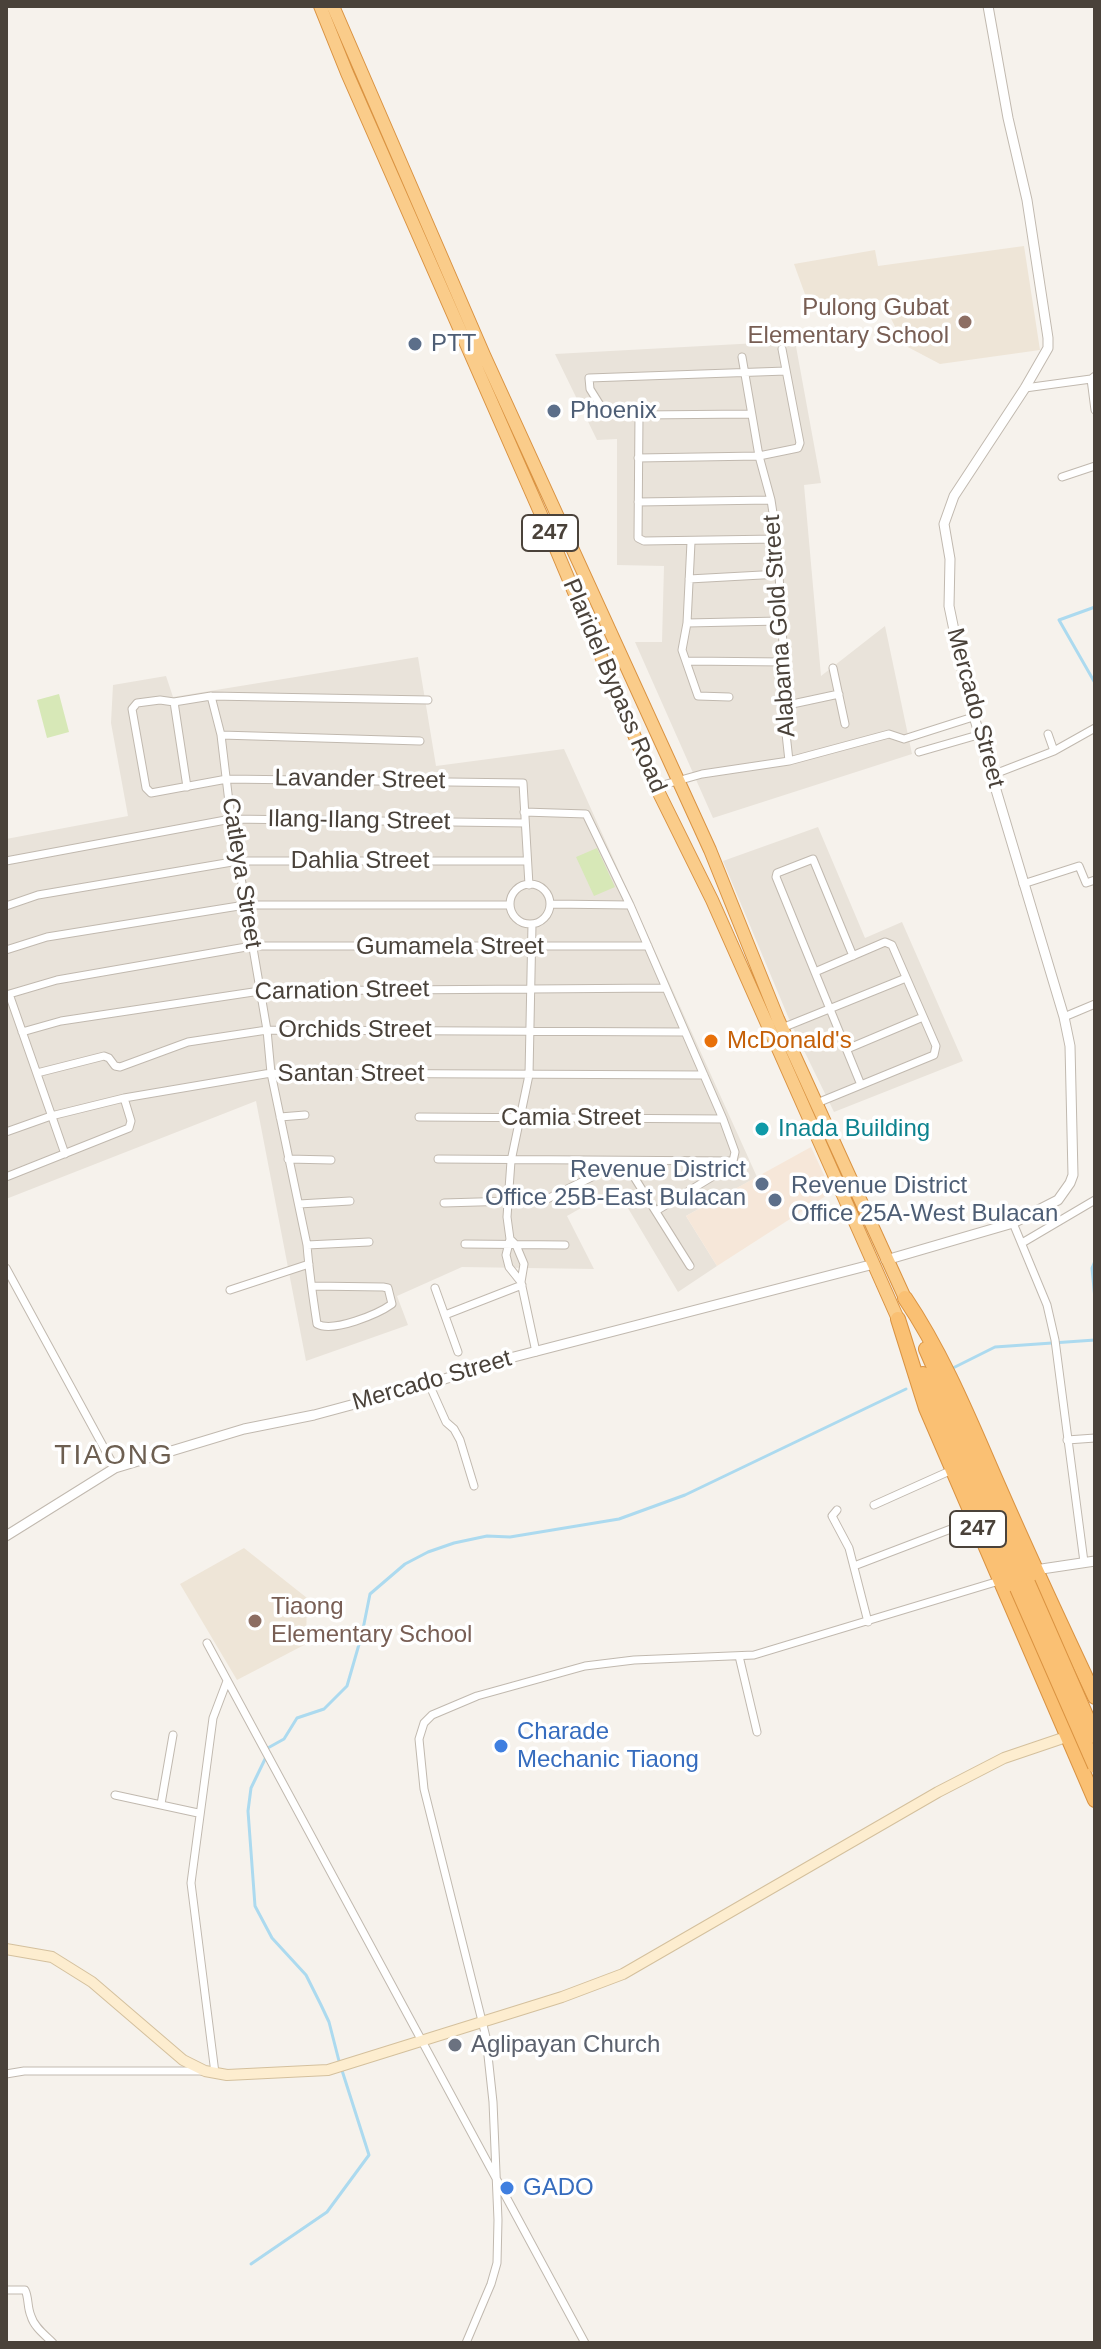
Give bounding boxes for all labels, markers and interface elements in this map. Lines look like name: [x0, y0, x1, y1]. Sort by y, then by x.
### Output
place label: Pulong Gubat Elementary School: [748, 294, 949, 350]
marker: Pulong Gubat Elementary School: [956, 313, 974, 331]
place label: PTT: [431, 330, 476, 358]
marker: PTT: [406, 335, 424, 353]
place label: Phoenix: [570, 397, 657, 425]
marker: Phoenix: [545, 402, 563, 420]
street label: Alabama Gold Street: [758, 514, 802, 738]
road number: 247: [522, 515, 578, 551]
street label: Plaridel Bypass Road: [556, 575, 672, 797]
street label: Mercado Street: [940, 625, 1010, 791]
street label: Lavander Street: [274, 764, 446, 796]
street label: Catleya Street: [215, 796, 267, 950]
street label: Ilang-Ilang Street: [267, 805, 451, 837]
street label: Dahlia Street: [291, 847, 429, 875]
street label: Gumamela Street: [356, 933, 544, 961]
street label: Carnation Street: [254, 975, 430, 1007]
street label: Orchids Street: [278, 1016, 432, 1044]
place label: McDonald's: [727, 1027, 852, 1055]
marker: McDonald's: [702, 1032, 720, 1050]
street label: Santan Street: [278, 1060, 424, 1088]
street label: Camia Street: [501, 1104, 641, 1132]
place label: Inada Building: [778, 1115, 930, 1143]
marker: Inada Building: [753, 1120, 771, 1138]
place label: Revenue District Office 25B-East Bulacan: [485, 1156, 746, 1212]
place label: Revenue District Office 25A-West Bulacan: [791, 1172, 1058, 1228]
marker: Revenue District Office 25B-East Bulacan: [753, 1175, 771, 1193]
marker: Revenue District Office 25A-West Bulacan: [766, 1191, 784, 1209]
street label: Mercado Street: [349, 1345, 515, 1417]
district label: TIAONG: [54, 1439, 174, 1473]
road number: 247: [950, 1511, 1006, 1547]
place label: Tiaong Elementary School: [271, 1593, 472, 1649]
marker: Tiaong Elementary School: [246, 1612, 264, 1630]
place label: Charade Mechanic Tiaong: [517, 1718, 699, 1774]
marker: Charade Mechanic Tiaong: [492, 1737, 510, 1755]
place label: Aglipayan Church: [471, 2031, 660, 2059]
marker: Aglipayan Church: [446, 2036, 464, 2054]
place label: GADO: [523, 2174, 594, 2202]
marker: GADO: [498, 2179, 516, 2197]

